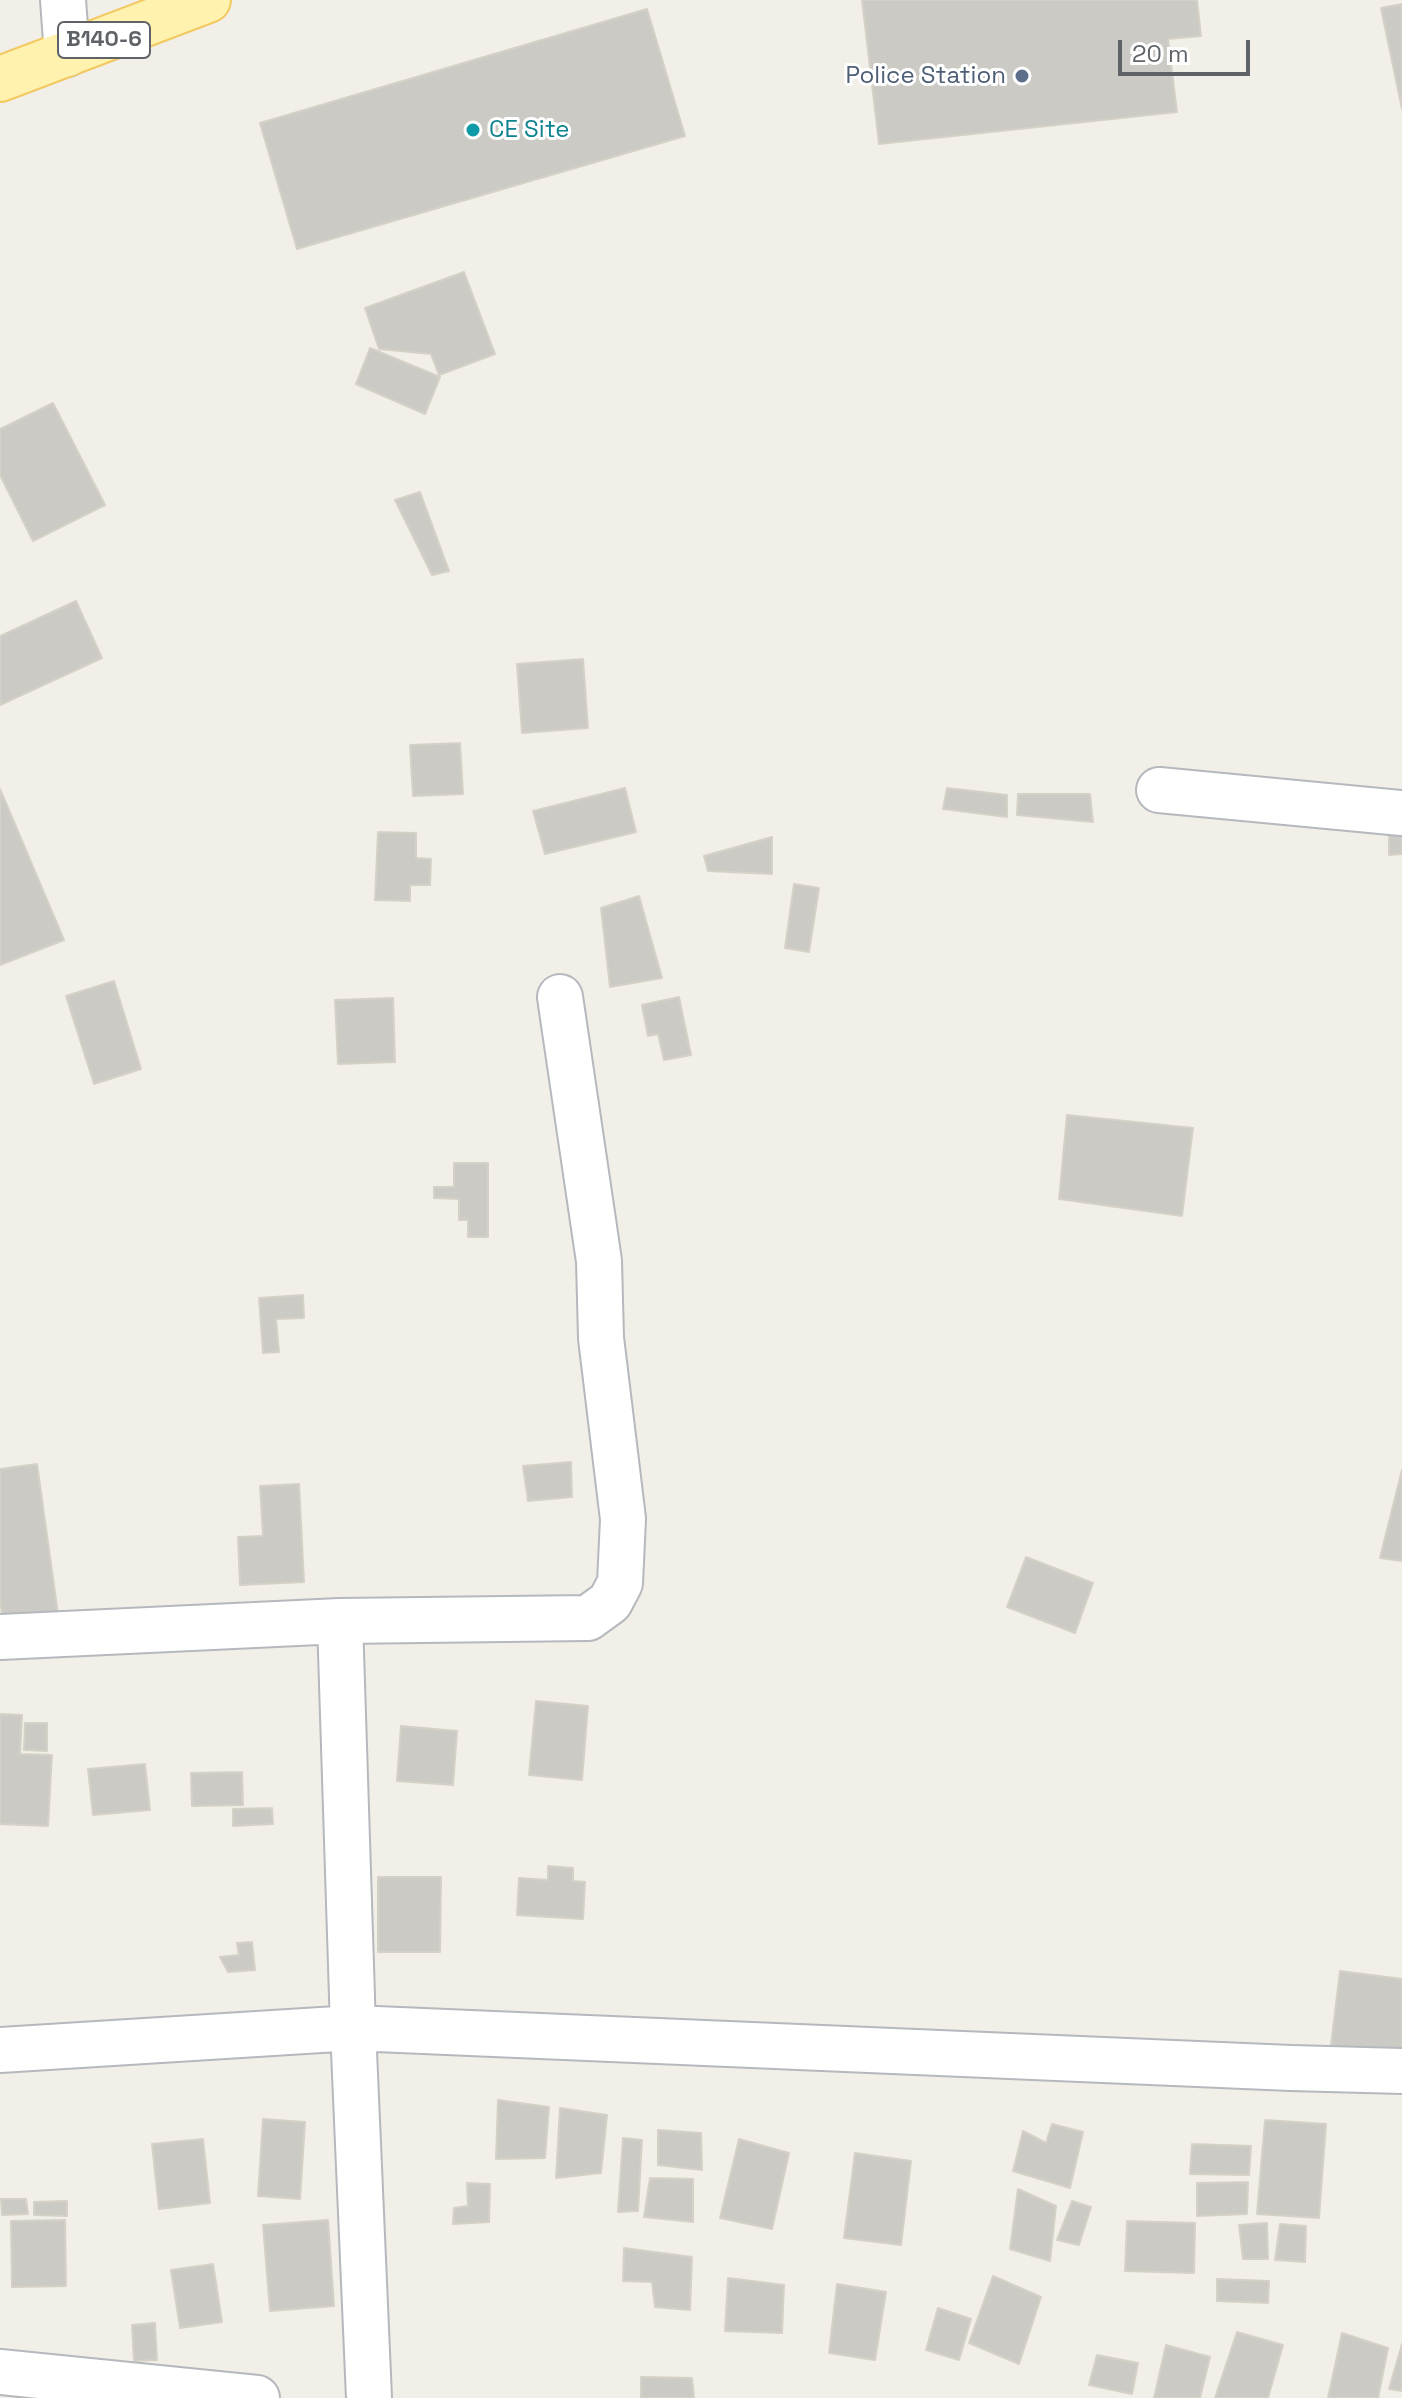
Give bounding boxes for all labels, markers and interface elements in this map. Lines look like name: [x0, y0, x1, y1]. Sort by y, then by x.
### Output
road number: B140-6: [58, 22, 150, 58]
scale bar: [1122, 24, 1254, 74]
text: 20 m: [1132, 38, 1189, 69]
place label: Police Station: [845, 62, 1006, 90]
marker: Police Station: [1013, 67, 1031, 85]
place label: CE Site: [489, 116, 569, 144]
marker: CE Site: [464, 121, 482, 139]

